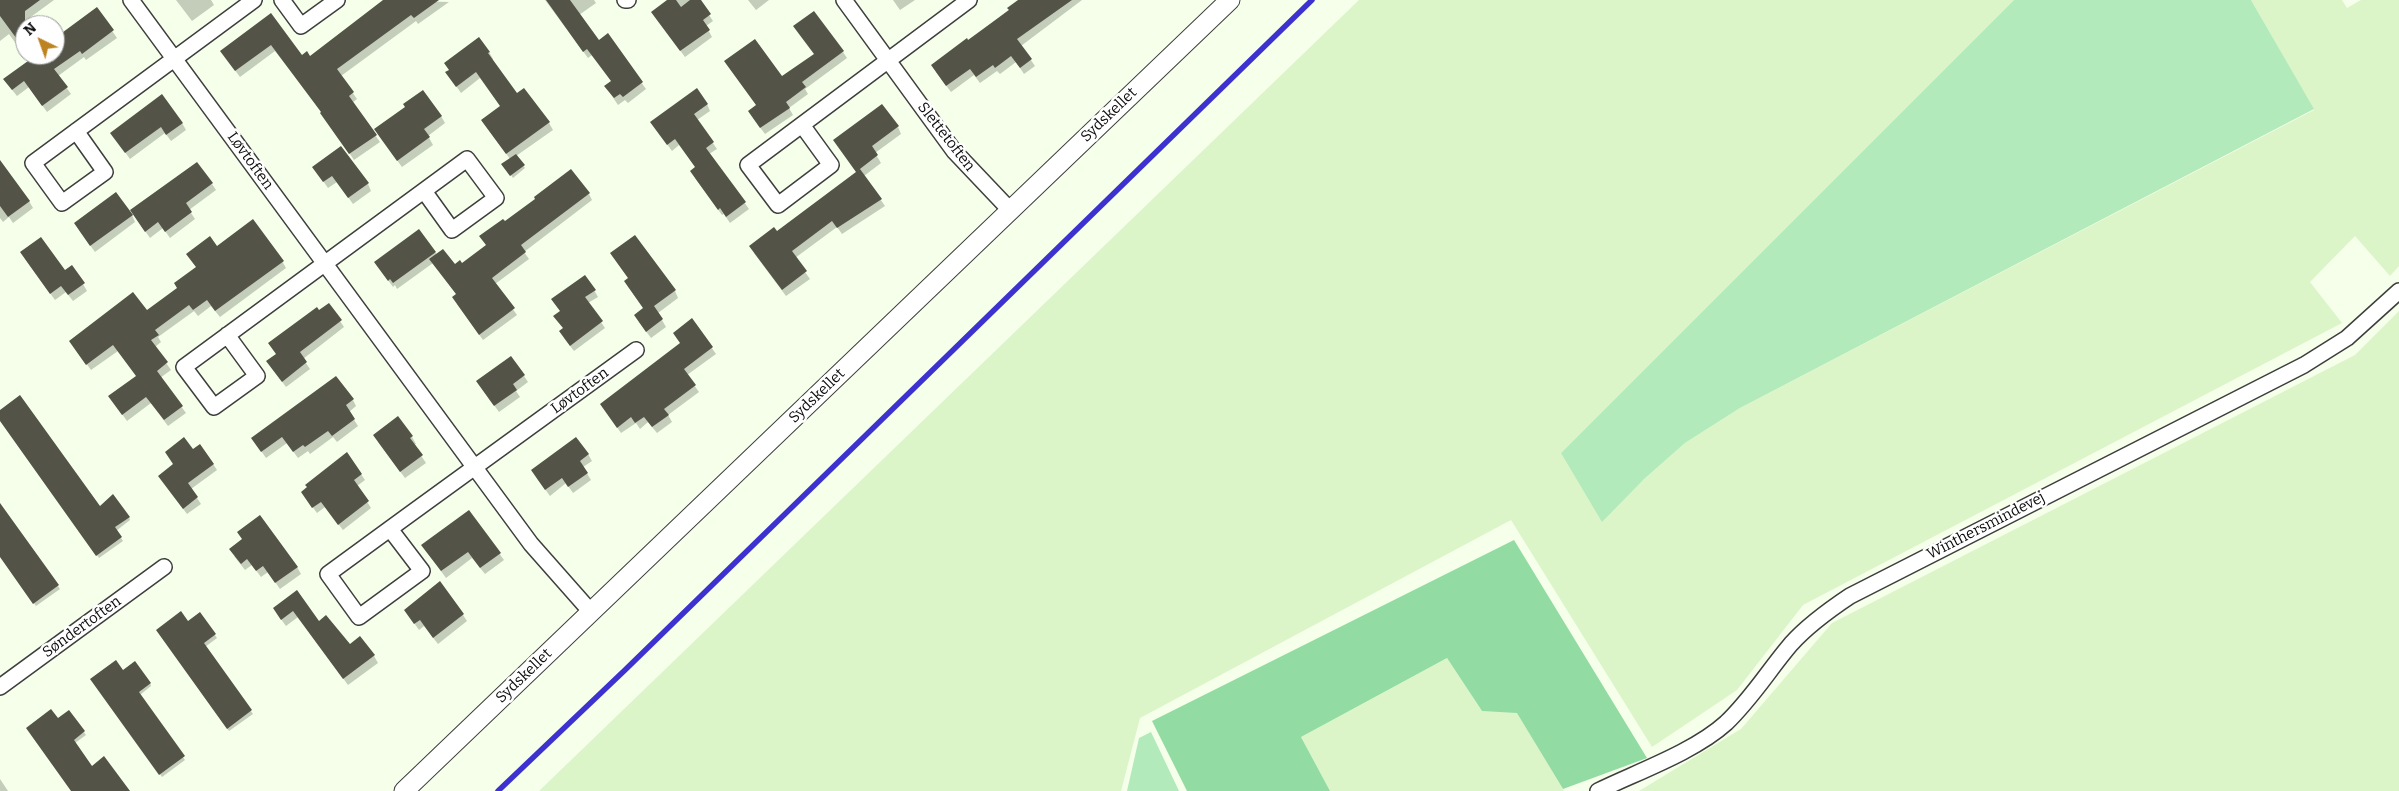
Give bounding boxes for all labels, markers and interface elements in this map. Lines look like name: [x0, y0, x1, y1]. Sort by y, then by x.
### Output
north arrow: [15, 15, 65, 65]
text: N: [21, 19, 40, 39]
street label: Sydskellet: [1077, 84, 1141, 146]
street label: Slettetoften: [913, 99, 979, 175]
street label: Løvtoften: [223, 129, 277, 193]
street label: Løvtoften: [548, 364, 612, 418]
street label: Sydskellet: [785, 365, 849, 427]
street label: Winthersmindevej: [1924, 489, 2048, 563]
street label: Søndertoften: [39, 592, 125, 662]
street label: Sydskellet: [492, 645, 556, 707]

